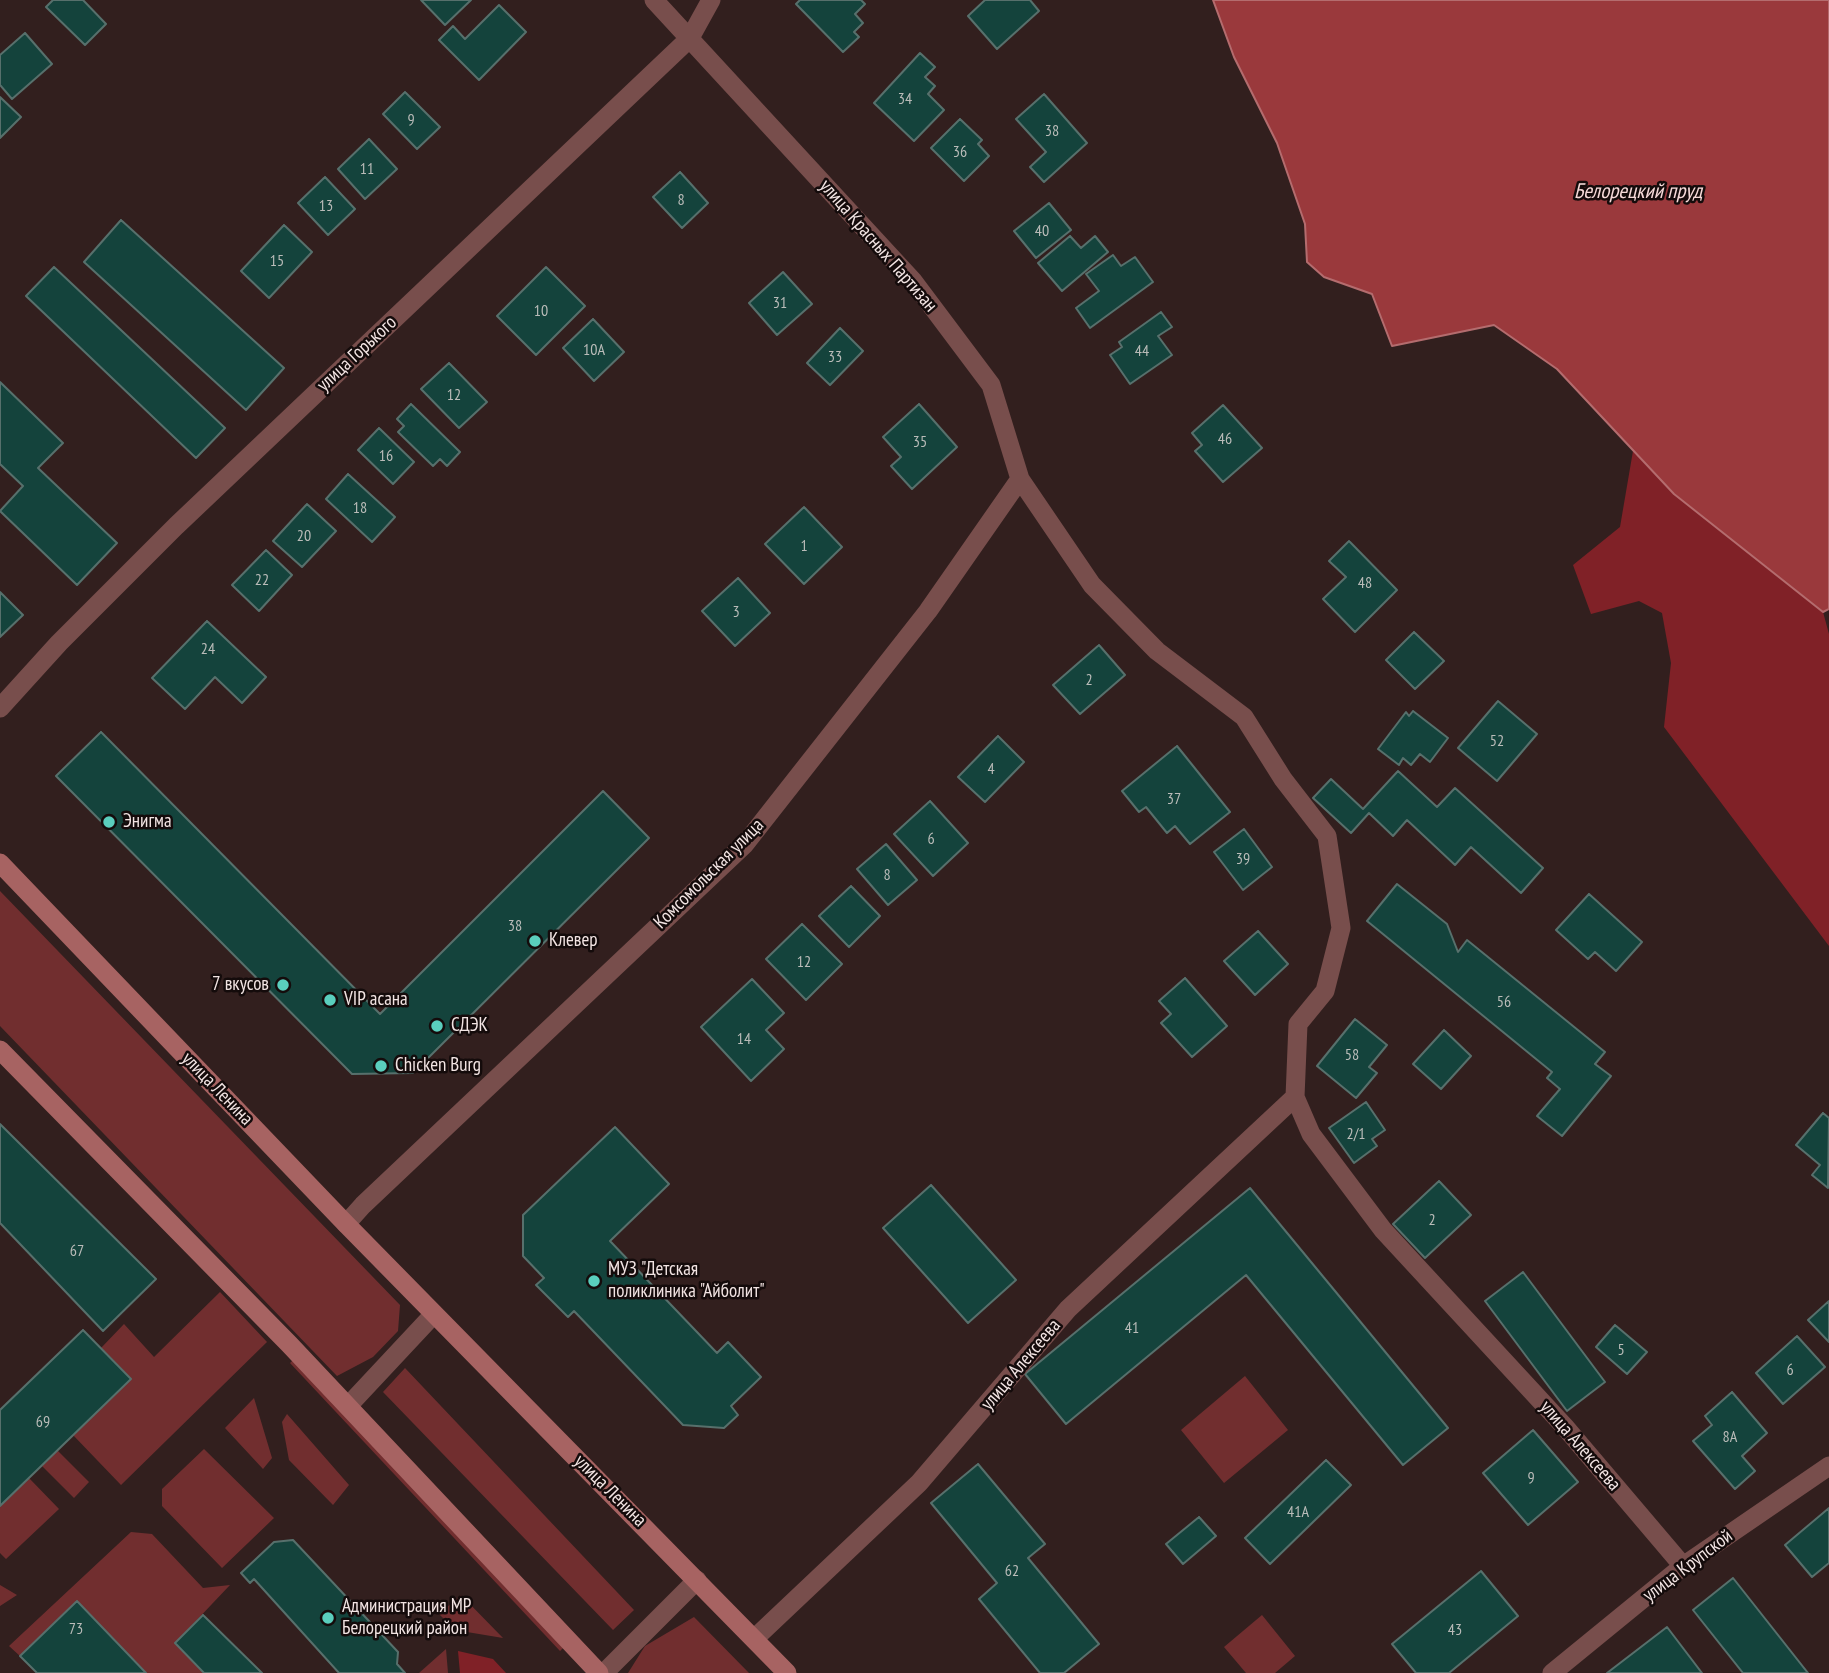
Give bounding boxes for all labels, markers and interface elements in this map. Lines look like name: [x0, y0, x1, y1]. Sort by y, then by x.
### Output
house number: 34: [898, 89, 912, 109]
house number: 9: [407, 110, 415, 130]
house number: 38: [1045, 121, 1059, 141]
house number: 36: [953, 142, 967, 162]
house number: 11: [360, 159, 374, 179]
street label: улица Красных Партизан: [814, 175, 942, 317]
water label: Белорецкий пруд: [1574, 179, 1702, 205]
house number: 8: [677, 190, 685, 210]
house number: 13: [319, 196, 333, 216]
house number: 40: [1035, 221, 1049, 241]
house number: 15: [270, 251, 284, 271]
house number: 31: [773, 293, 787, 313]
house number: 10: [534, 301, 548, 321]
street label: улица Горького: [312, 311, 402, 397]
house number: 10А: [583, 340, 605, 360]
house number: 44: [1135, 341, 1149, 361]
house number: 33: [828, 347, 842, 367]
house number: 12: [447, 385, 461, 405]
house number: 46: [1218, 429, 1232, 449]
house number: 35: [913, 432, 927, 452]
house number: 16: [379, 446, 393, 466]
house number: 18: [353, 498, 367, 518]
house number: 20: [297, 526, 311, 546]
house number: 1: [800, 536, 808, 556]
house number: 22: [255, 570, 269, 590]
house number: 48: [1358, 573, 1372, 593]
house number: 3: [732, 602, 740, 622]
house number: 24: [201, 639, 215, 659]
house number: 2: [1085, 670, 1093, 690]
house number: 52: [1490, 731, 1504, 751]
house number: 4: [987, 759, 995, 779]
house number: 37: [1167, 789, 1181, 809]
place label: Энигма: [123, 811, 172, 833]
marker: Энигма: [101, 814, 117, 830]
street label: Комсомольская улица: [649, 814, 769, 934]
house number: 6: [927, 829, 935, 849]
house number: 39: [1236, 849, 1250, 869]
house number: 8: [883, 865, 891, 885]
house number: 38: [508, 916, 522, 936]
place label: Клевер: [549, 930, 598, 952]
marker: Клевер: [527, 933, 543, 949]
house number: 12: [797, 952, 811, 972]
place label: 7 вкусов: [212, 974, 269, 996]
marker: 7 вкусов: [275, 977, 291, 993]
place label: VIP асана: [344, 989, 408, 1011]
marker: VIP асана: [322, 992, 338, 1008]
house number: 56: [1497, 992, 1511, 1012]
place label: СДЭК: [451, 1015, 488, 1037]
marker: СДЭК: [429, 1018, 445, 1034]
house number: 14: [737, 1029, 751, 1049]
house number: 58: [1345, 1045, 1359, 1065]
street label: улица Ленина: [177, 1048, 257, 1130]
place label: Chicken Burg: [395, 1055, 481, 1077]
marker: Chicken Burg: [373, 1058, 389, 1074]
house number: 2/1: [1346, 1124, 1366, 1144]
house number: 2: [1428, 1210, 1436, 1230]
house number: 67: [70, 1241, 84, 1261]
place label: МУЗ "Детская поликлиника "Айболит": [608, 1259, 765, 1303]
marker: МУЗ "Детская поликлиника "Айболит": [586, 1273, 602, 1289]
street label: улица Алексеева: [976, 1315, 1066, 1415]
house number: 41: [1125, 1318, 1139, 1338]
house number: 5: [1617, 1340, 1625, 1360]
house number: 6: [1786, 1360, 1794, 1380]
street label: улица Алексеева: [1535, 1396, 1625, 1496]
house number: 69: [36, 1412, 50, 1432]
house number: 8А: [1723, 1427, 1737, 1447]
street label: улица Ленина: [569, 1450, 651, 1532]
house number: 9: [1527, 1468, 1535, 1488]
house number: 41А: [1287, 1502, 1309, 1522]
street label: улица Крупской: [1639, 1525, 1737, 1607]
house number: 62: [1005, 1561, 1019, 1581]
place label: Администрация МР Белорецкий район: [342, 1596, 471, 1640]
marker: Администрация МР Белорецкий район: [320, 1610, 336, 1626]
house number: 73: [69, 1619, 83, 1639]
house number: 43: [1448, 1620, 1462, 1640]

